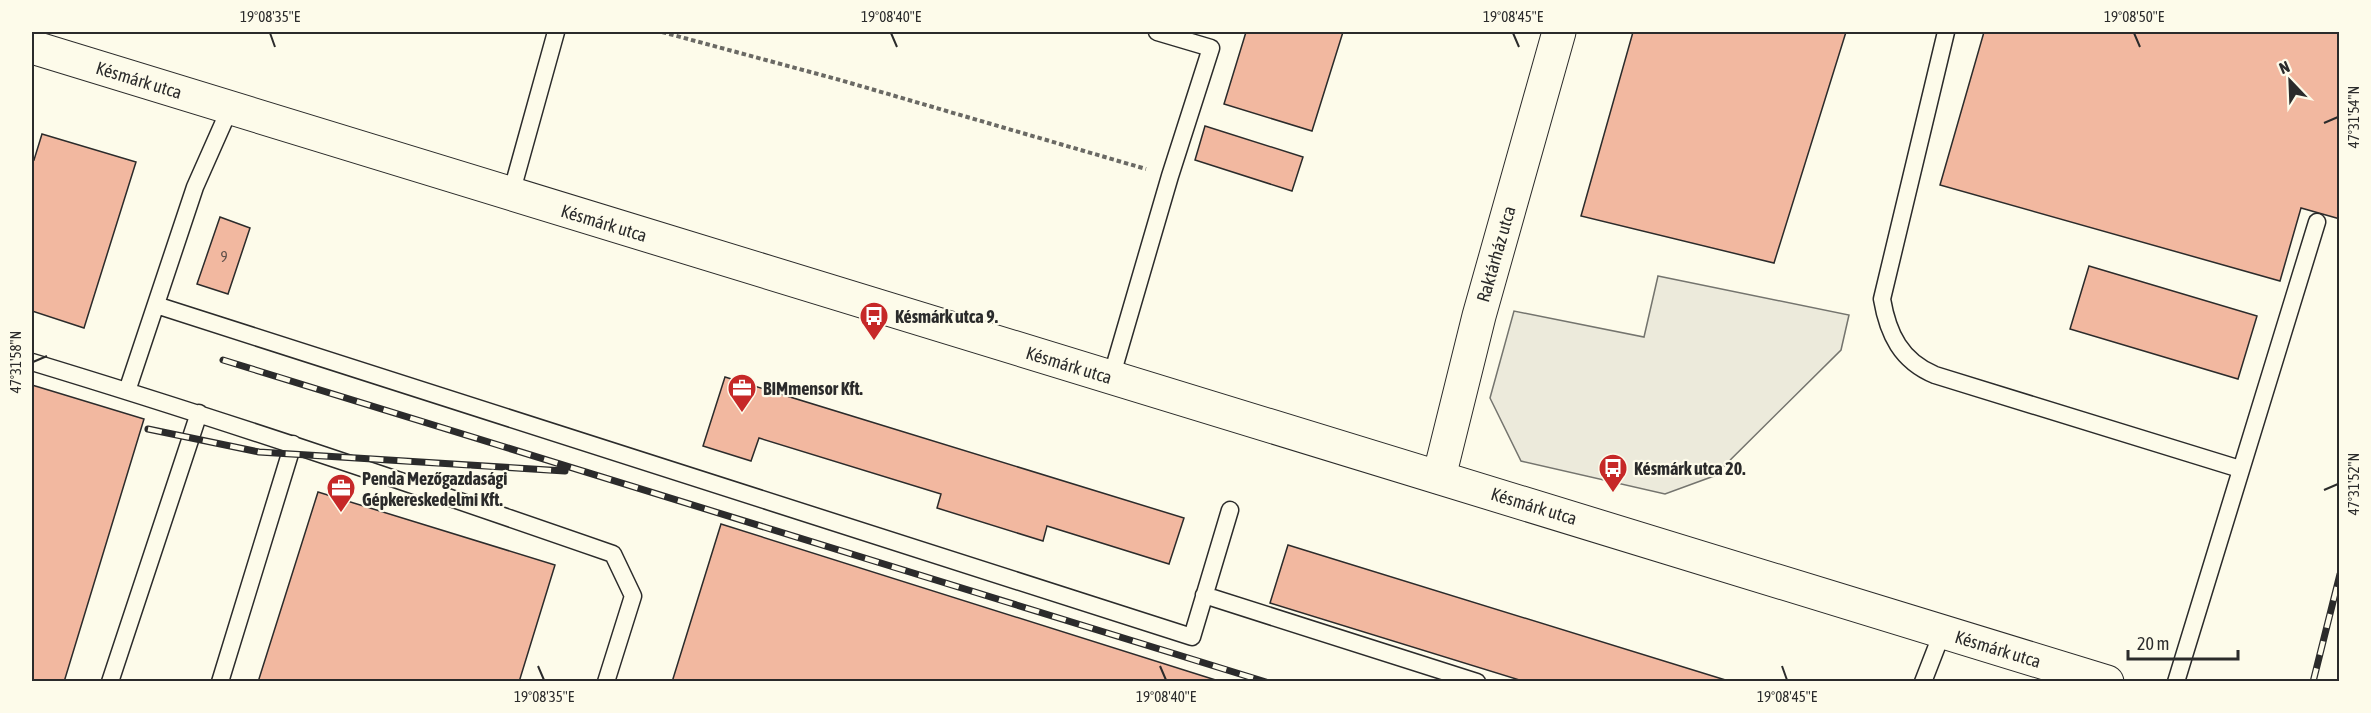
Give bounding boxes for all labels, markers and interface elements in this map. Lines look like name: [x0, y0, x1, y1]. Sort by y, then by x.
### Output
text: 19°08'35"E: [240, 8, 301, 25]
text: 19°08'40"E: [861, 8, 922, 25]
text: 19°08'45"E: [1483, 8, 1544, 25]
text: 19°08'50"E: [2104, 8, 2165, 25]
north arrow: [2260, 51, 2320, 111]
street label: Késmárk utca: [93, 57, 185, 103]
text: N: [2276, 57, 2292, 77]
text: 47°31'54"N: [2345, 86, 2362, 148]
street label: Késmárk utca: [558, 200, 650, 246]
street label: Raktárház utca: [1472, 204, 1520, 304]
house number: 9: [220, 248, 228, 265]
bus stop icon: Késmárk utca 9.: [858, 300, 890, 342]
place label: Késmárk utca 9.: [895, 306, 998, 327]
text: 47°31'58"N: [7, 331, 24, 393]
street label: Késmárk utca: [1023, 342, 1115, 388]
office icon: BIMmensor Kft.: [726, 372, 758, 414]
place label: BIMmensor Kft.: [763, 378, 863, 399]
bus stop icon: Késmárk utca 20.: [1597, 452, 1629, 494]
text: 47°31'52"N: [2345, 453, 2362, 515]
place label: Késmárk utca 20.: [1634, 458, 1745, 479]
place label: Penda Mezőgazdasági Gépkereskedelmi Kft.: [362, 468, 507, 510]
office icon: Penda Mezőgazdasági Gépkereskedelmi Kft.: [325, 472, 357, 514]
street label: Késmárk utca: [1488, 483, 1580, 529]
scale bar: [2128, 623, 2238, 661]
street label: Késmárk utca: [1952, 626, 2044, 672]
text: 20 m: [2137, 633, 2169, 654]
text: 19°08'35"E: [514, 688, 575, 705]
text: 19°08'40"E: [1136, 688, 1197, 705]
text: 19°08'45"E: [1757, 688, 1818, 705]

